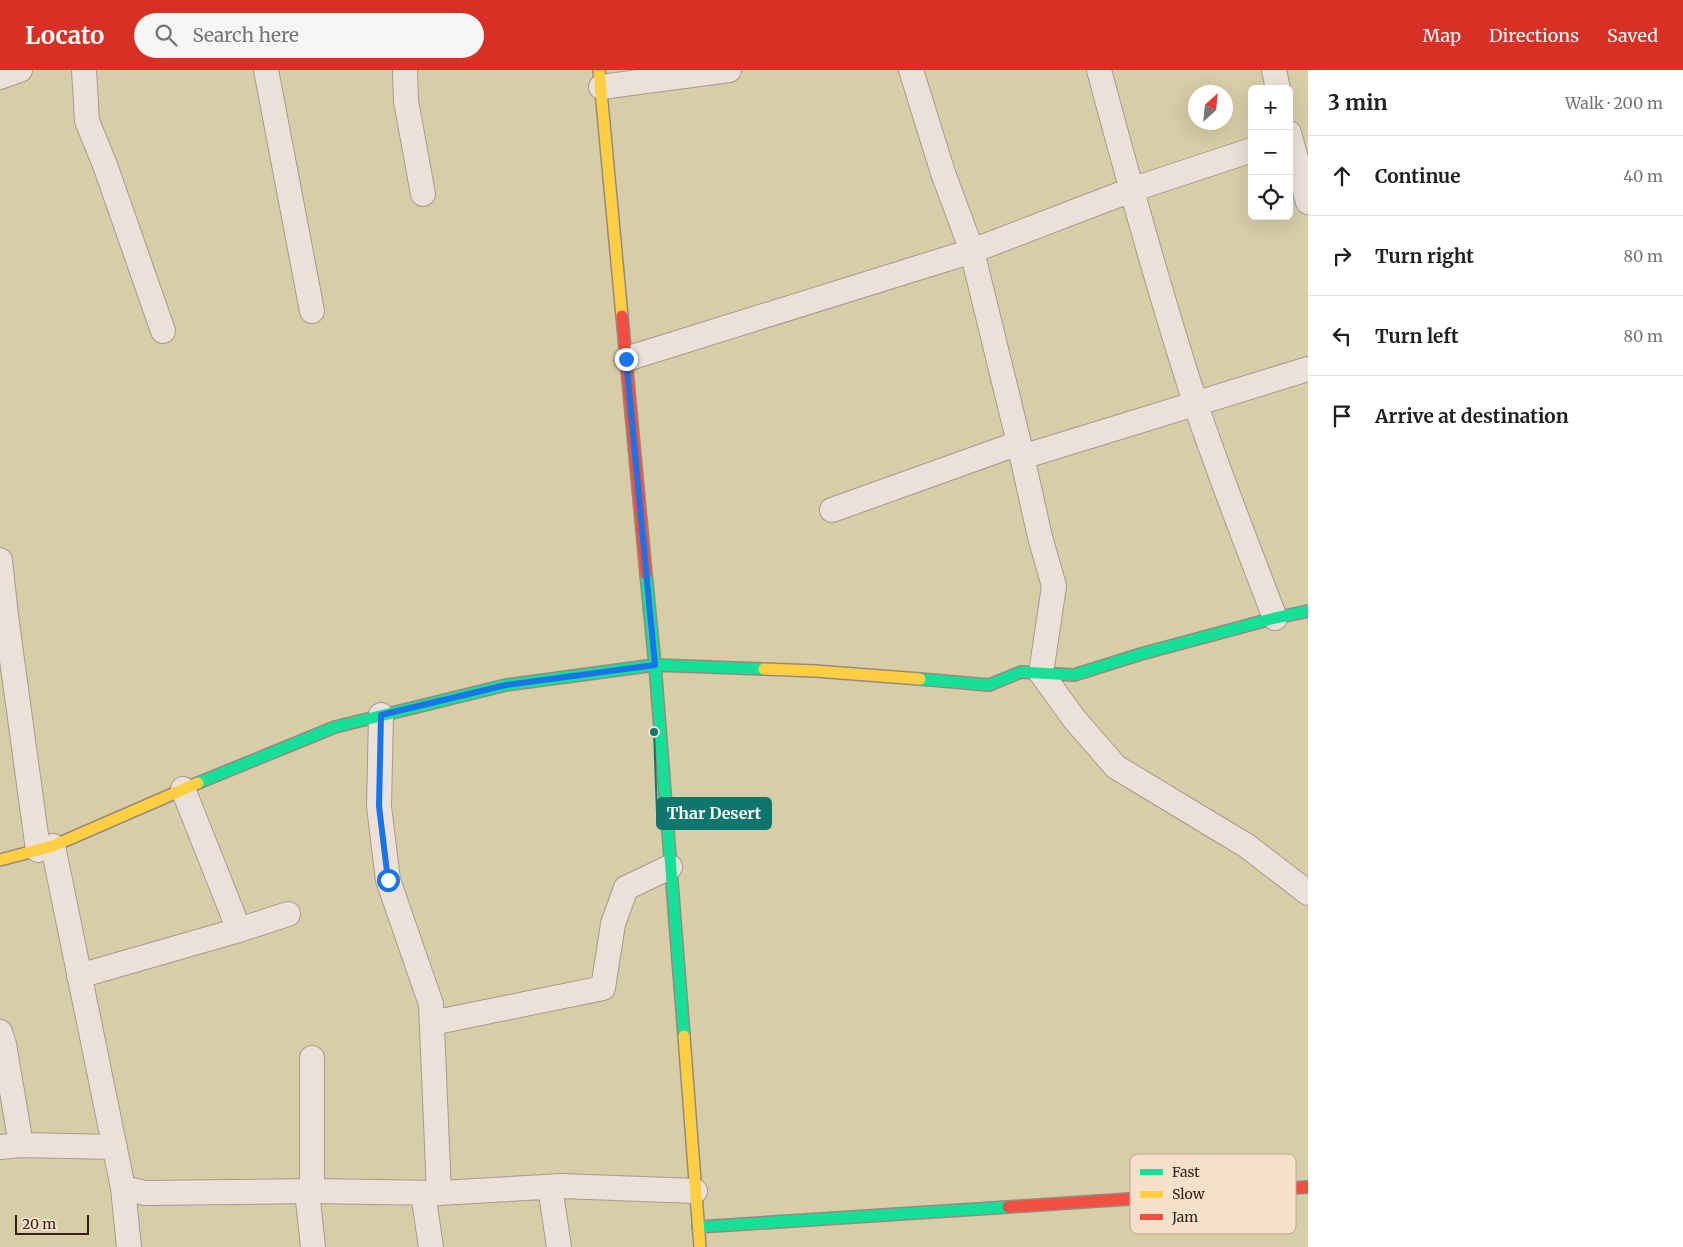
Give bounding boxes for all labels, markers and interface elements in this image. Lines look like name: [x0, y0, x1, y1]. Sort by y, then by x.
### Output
search box: [134, 13, 484, 58]
text: Locato: [25, 20, 104, 51]
icon: search: [152, 21, 180, 49]
text: Search here: [192, 23, 299, 47]
text: Map: [1423, 24, 1461, 47]
text: Directions: [1489, 24, 1579, 47]
text: Saved: [1607, 24, 1658, 47]
north arrow: [1188, 85, 1233, 130]
map controls: [1248, 85, 1293, 220]
button: +: [1248, 85, 1293, 130]
text: 3 min: [1328, 89, 1387, 116]
text: Walk · 200 m: [1565, 93, 1663, 113]
button: −: [1248, 130, 1293, 175]
icon: ahead: [1328, 162, 1356, 190]
text: Continue: [1375, 164, 1461, 188]
text: 40 m: [1623, 166, 1663, 186]
button: locate: [1248, 175, 1293, 220]
icon: right: [1328, 242, 1356, 270]
text: Turn right: [1375, 244, 1474, 268]
text: 80 m: [1624, 246, 1663, 266]
icon: left: [1328, 322, 1356, 350]
text: Turn left: [1375, 324, 1459, 348]
text: 80 m: [1624, 326, 1663, 346]
route end: [615, 348, 638, 371]
icon: arrive: [1328, 402, 1356, 430]
text: Arrive at destination: [1375, 404, 1569, 428]
callout: Thar Desert: [657, 798, 771, 829]
text: Thar Desert: [667, 803, 762, 823]
route start: [377, 869, 400, 892]
legend: [1130, 1154, 1296, 1234]
text: Fast: [1172, 1163, 1200, 1181]
text: Slow: [1172, 1185, 1205, 1203]
text: Jam: [1171, 1208, 1198, 1226]
scale bar: [15, 1212, 89, 1235]
text: 20 m: [22, 1215, 56, 1233]

